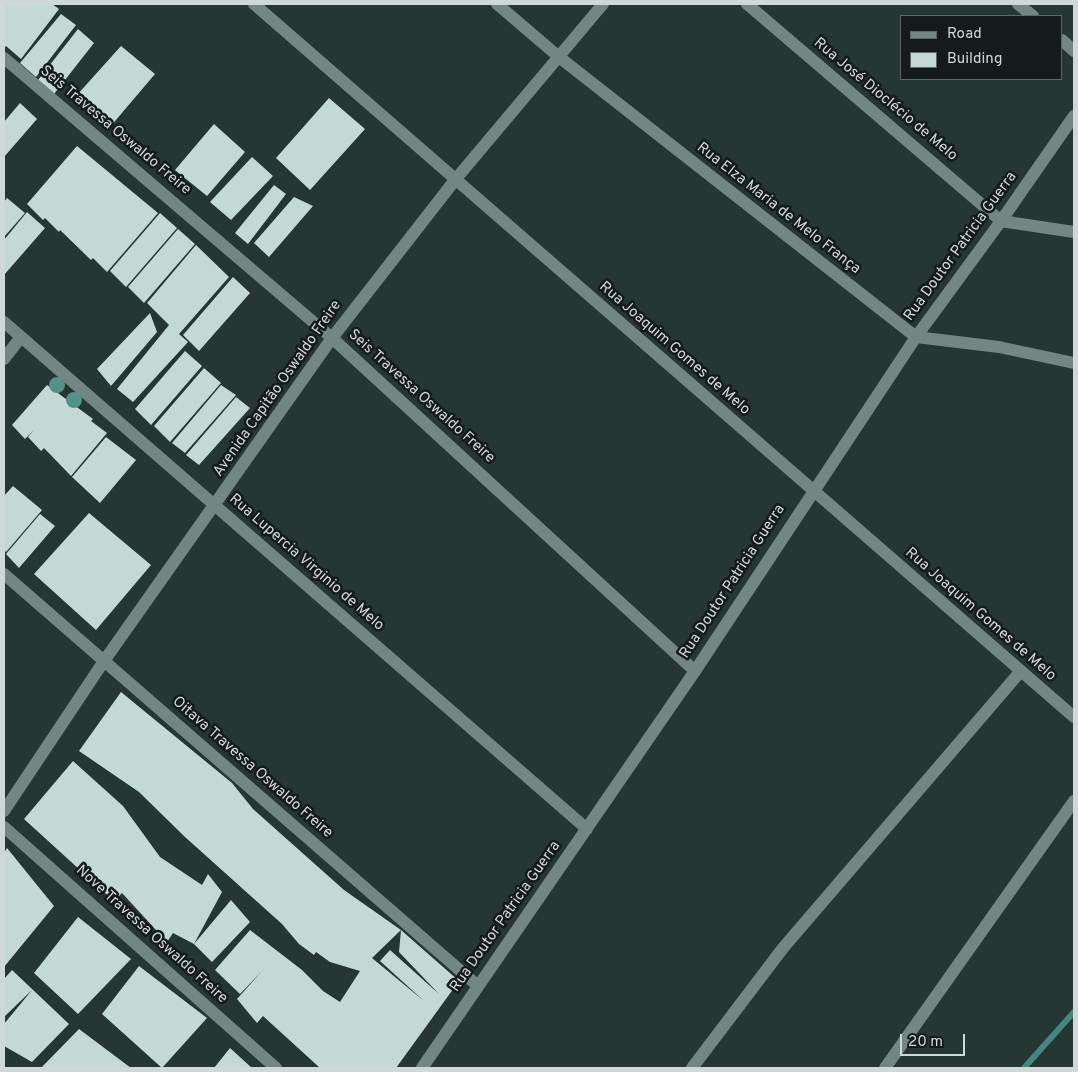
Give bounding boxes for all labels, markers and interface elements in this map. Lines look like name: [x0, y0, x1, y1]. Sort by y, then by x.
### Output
legend: [900, 15, 1063, 80]
text: Road: [947, 25, 982, 44]
street label: Rua José Dioclécio de Melo: [809, 34, 961, 166]
text: Building: [947, 50, 1002, 69]
street label: Seis Travessa Oswaldo Freire: [36, 63, 194, 199]
street label: Rua Elza Maria de Melo França: [692, 139, 864, 279]
street label: Rua Doutor Patricia Guerra: [901, 169, 1021, 325]
street label: Rua Joaquim Gomes de Melo: [595, 279, 753, 419]
street label: Avenida Capitão Oswaldo Freire: [210, 297, 346, 481]
street label: Seis Travessa Oswaldo Freire: [344, 326, 498, 468]
street label: Rua Lupercia Virginio de Melo: [225, 491, 387, 635]
street label: Rua Doutor Patricia Guerra: [676, 502, 790, 662]
street label: Rua Joaquim Gomes de Melo: [901, 545, 1059, 685]
street label: Oitava Travessa Oswaldo Freire: [168, 693, 336, 843]
street label: Rua Doutor Patricia Guerra: [447, 838, 565, 996]
street label: Nove Travessa Oswaldo Freire: [71, 862, 231, 1008]
scale bar: [903, 1024, 968, 1056]
text: 20 m: [908, 1033, 943, 1052]

